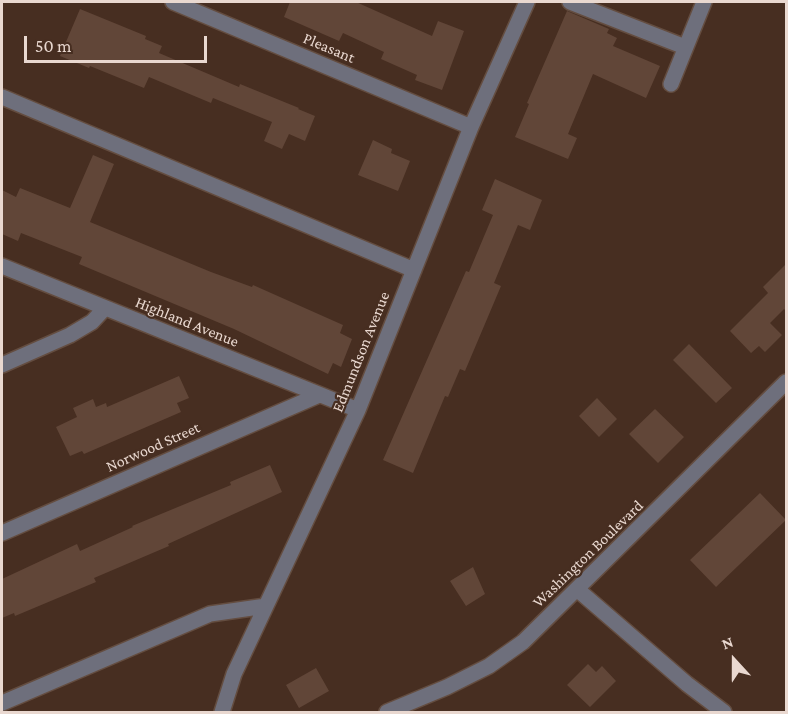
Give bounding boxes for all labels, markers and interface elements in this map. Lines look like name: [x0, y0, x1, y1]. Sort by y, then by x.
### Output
scale bar: [27, 24, 210, 62]
street label: Pleasant: [300, 29, 358, 67]
text: 50 m: [35, 36, 72, 56]
street label: Edmundson Avenue: [328, 289, 394, 415]
street label: Highland Avenue: [133, 293, 241, 351]
street label: Norwood Street: [103, 418, 203, 476]
street label: Washington Boulevard: [529, 496, 647, 612]
north arrow: [704, 630, 764, 690]
text: N: [719, 633, 736, 653]

